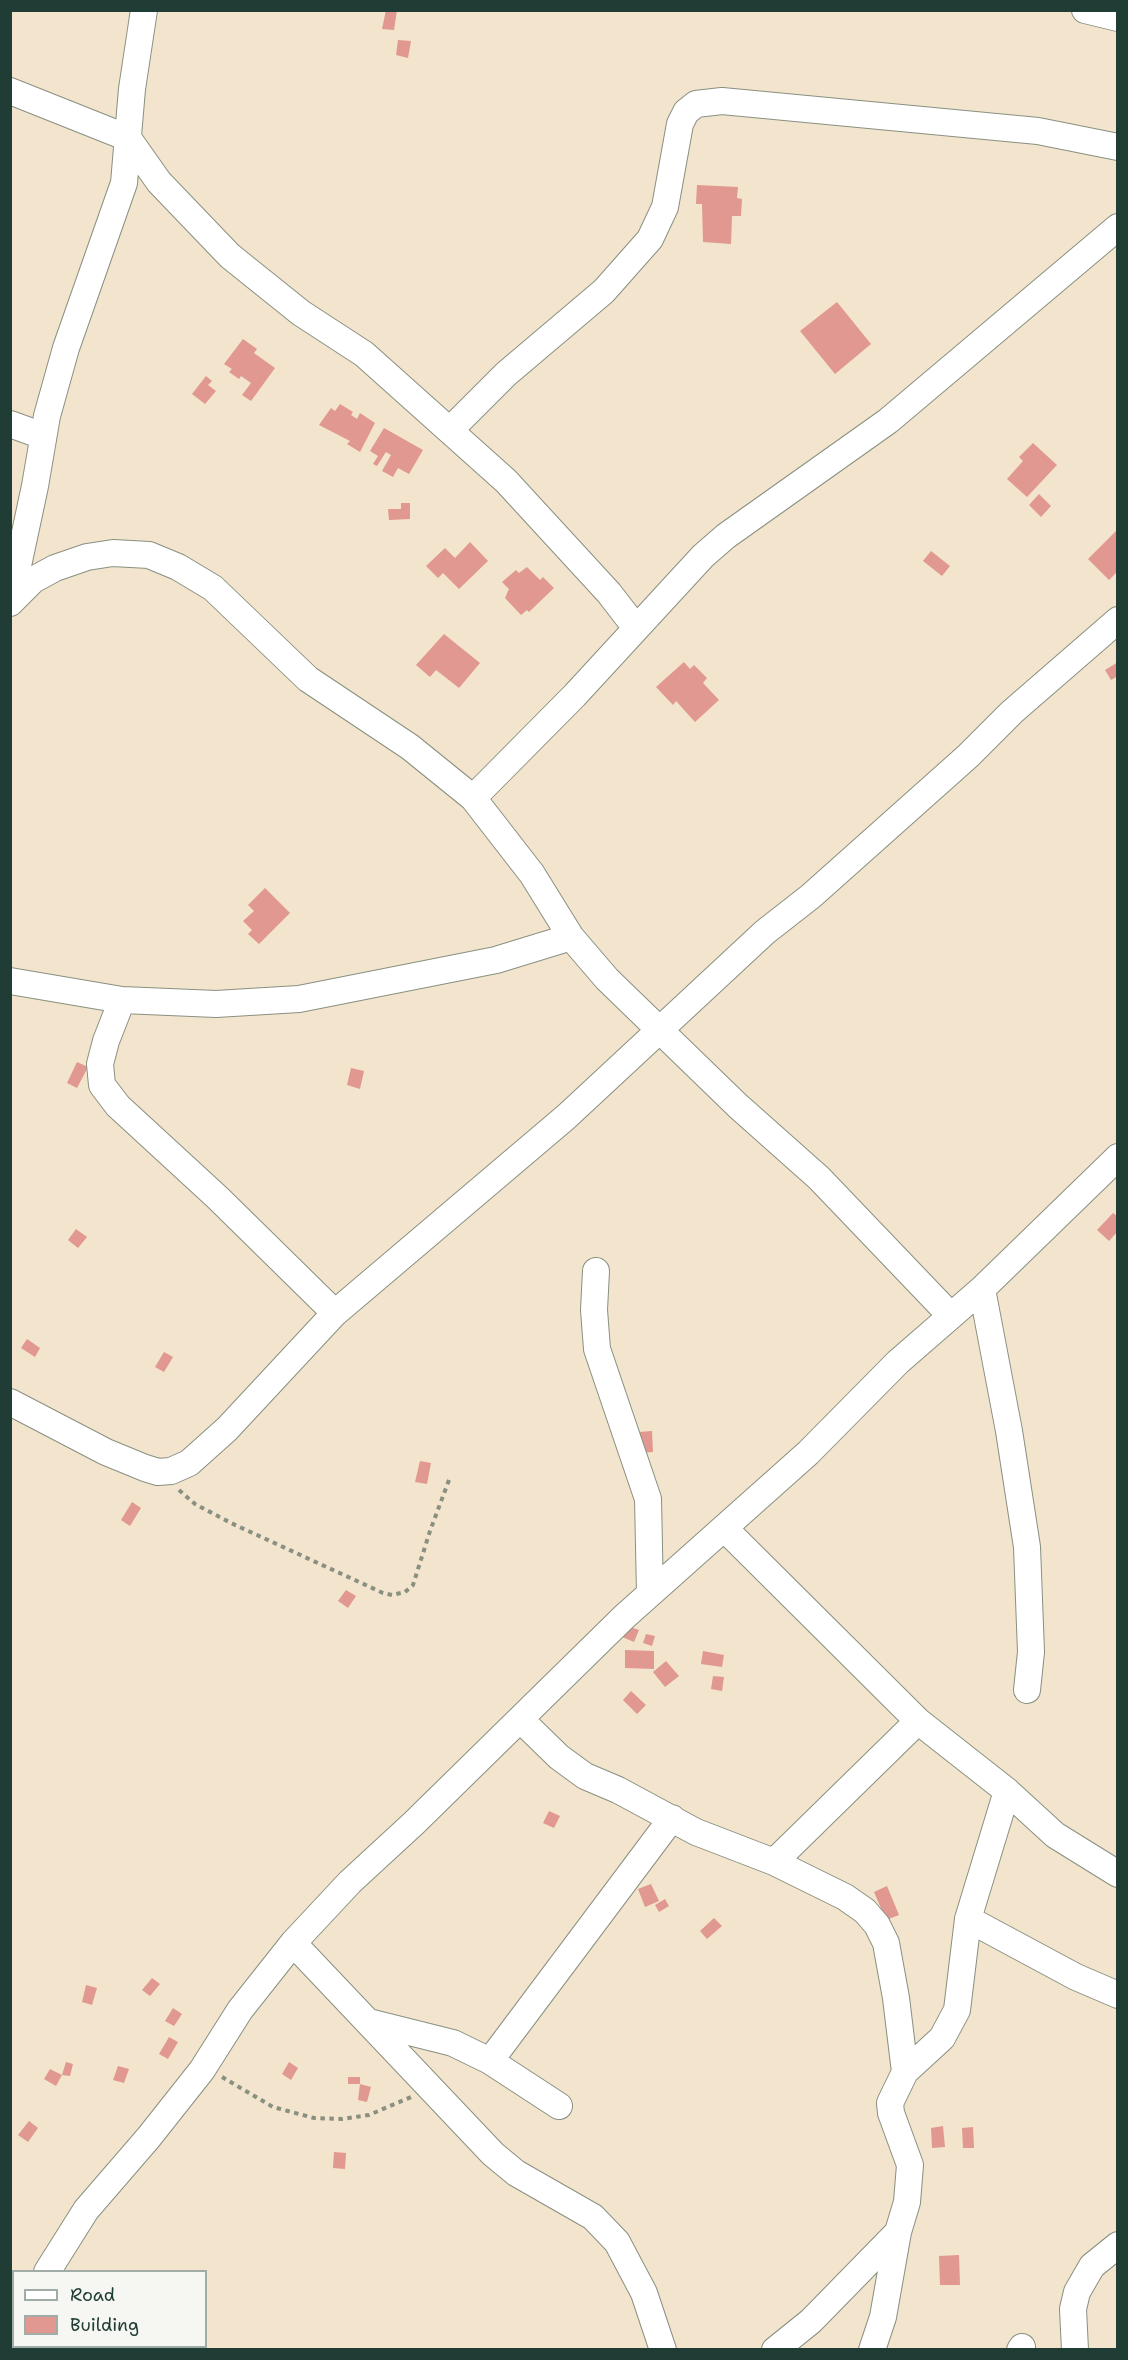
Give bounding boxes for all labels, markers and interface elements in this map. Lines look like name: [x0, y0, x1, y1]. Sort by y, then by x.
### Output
legend: [12, 2270, 207, 2348]
text: Road: [70, 2283, 115, 2307]
text: Building: [70, 2313, 139, 2337]

